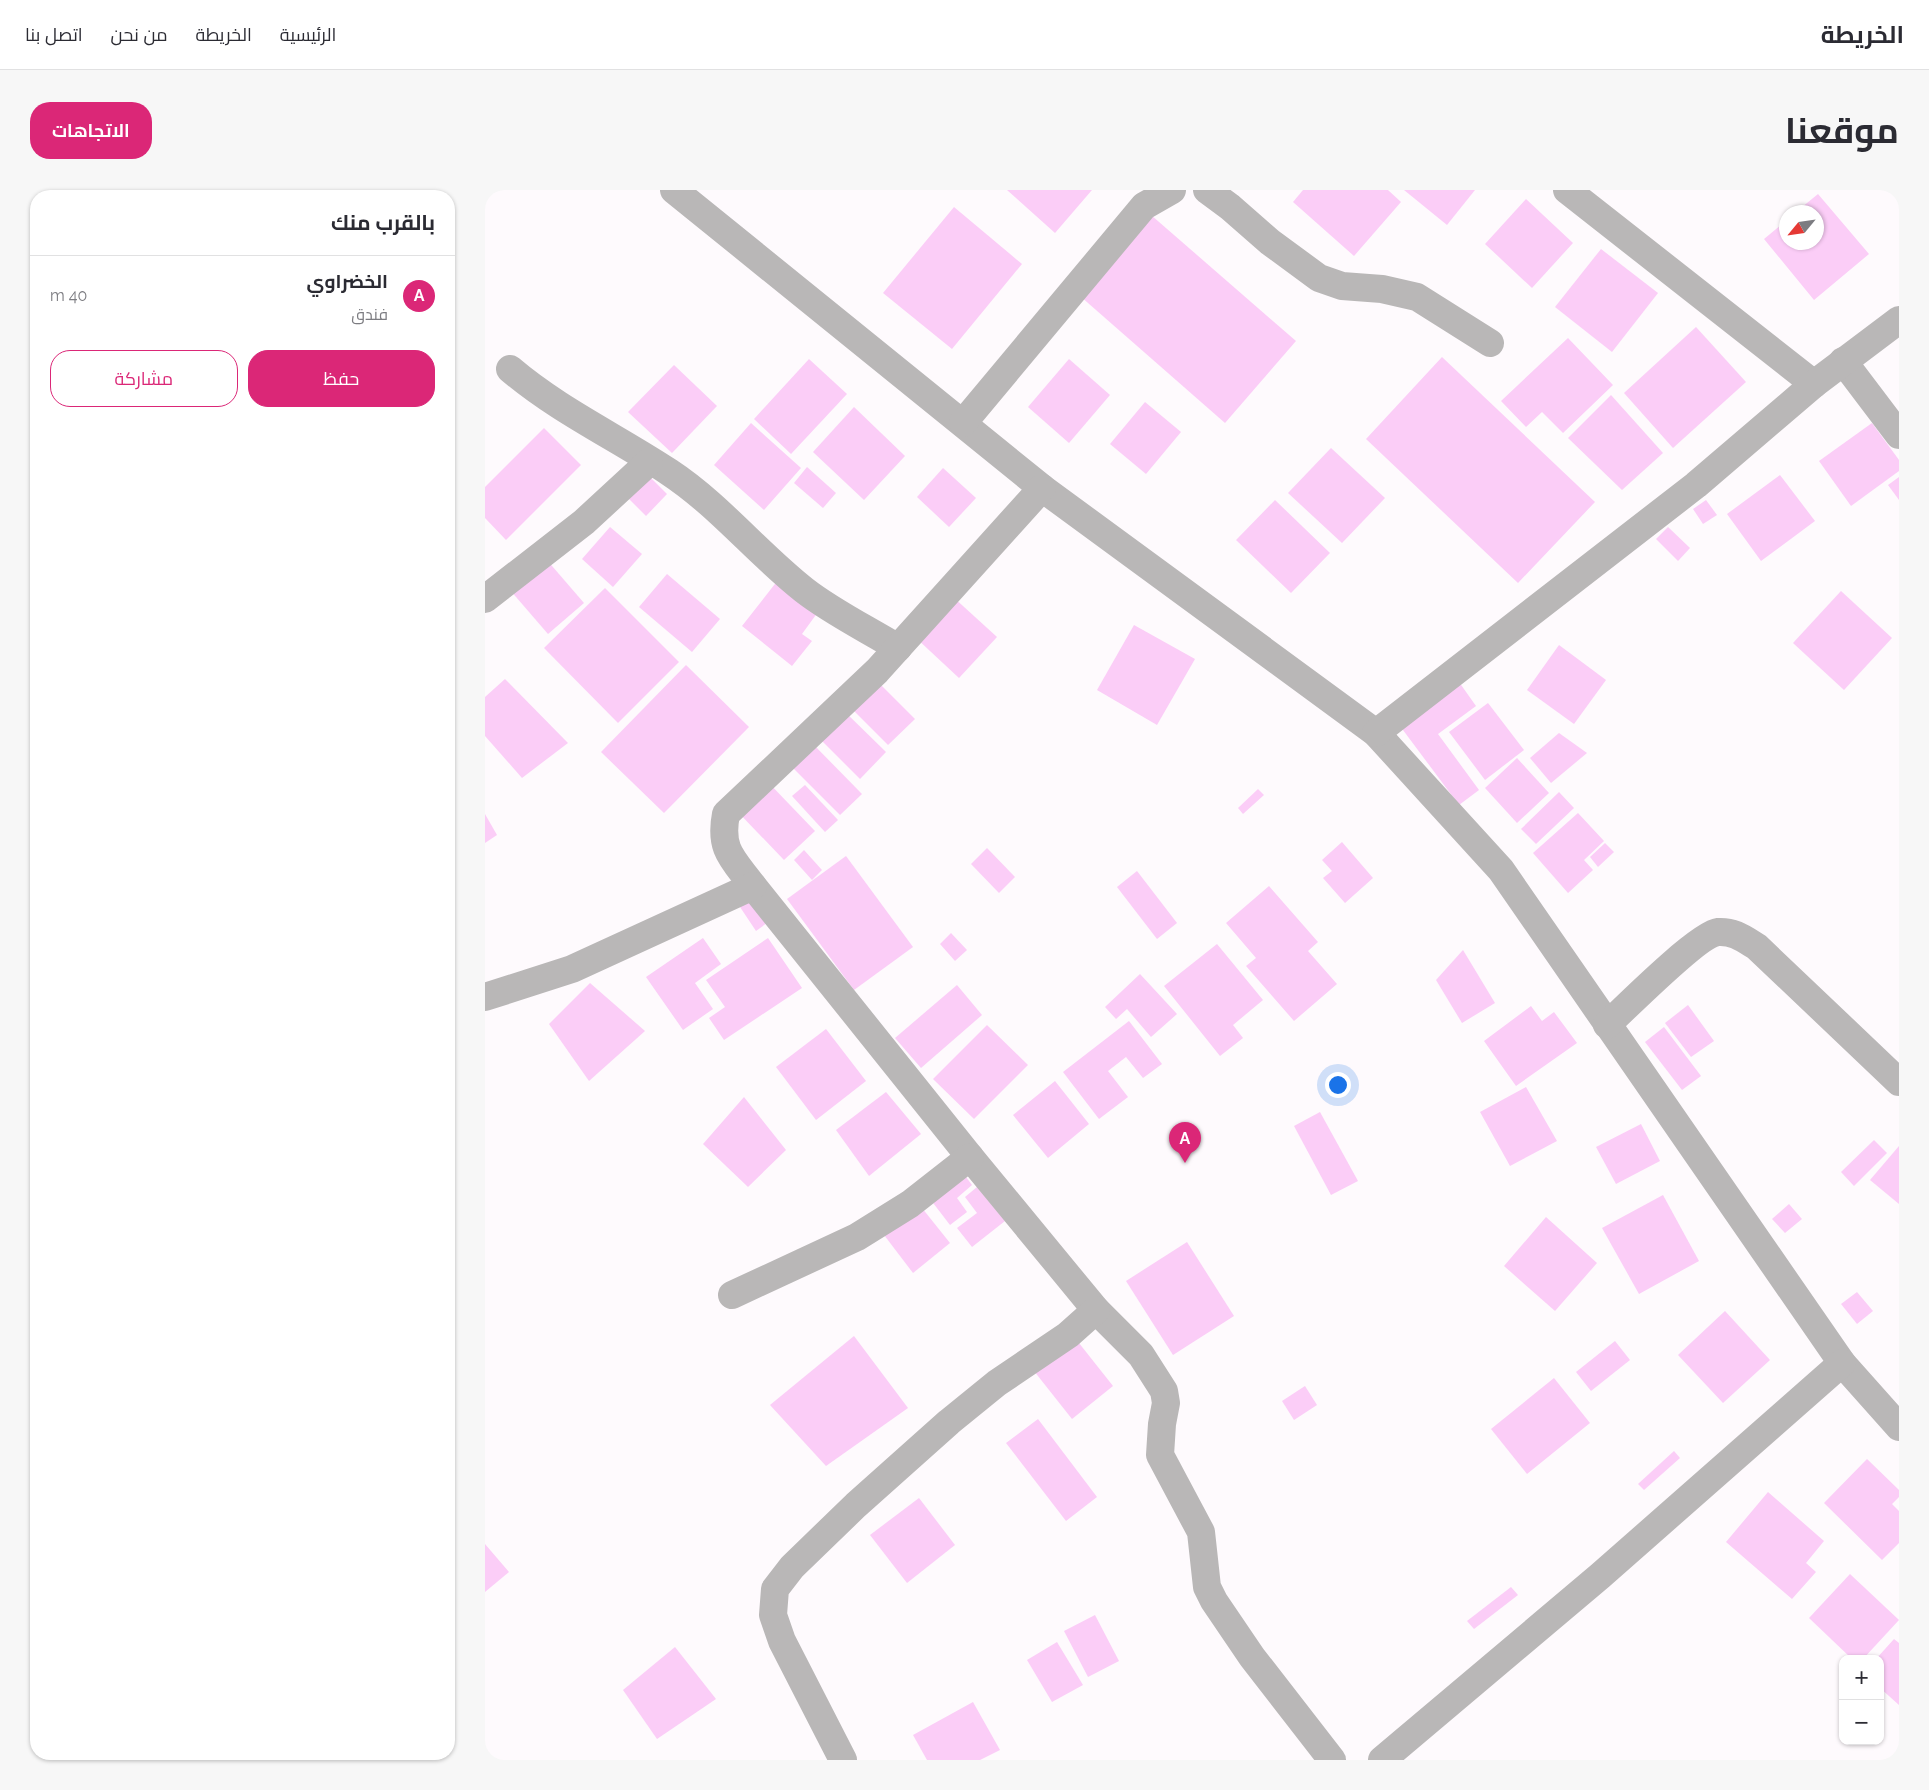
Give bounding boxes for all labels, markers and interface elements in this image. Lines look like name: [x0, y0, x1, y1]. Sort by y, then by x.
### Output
text: الخريطة: [1821, 20, 1904, 49]
text: اتصل بنا: [25, 24, 83, 45]
text: من نحن: [111, 24, 168, 45]
text: الخريطة: [196, 24, 252, 45]
text: الرئيسية: [280, 24, 336, 45]
button: الاتجاهات: [30, 102, 152, 159]
text: موقعنا: [1785, 110, 1899, 151]
north arrow: [1779, 205, 1824, 250]
text: بالقرب منك: [331, 210, 435, 235]
text: الخضراوي: [306, 270, 388, 292]
text: 40 m: [50, 286, 87, 305]
text: A: [414, 286, 424, 305]
text: فندق: [351, 305, 388, 324]
button: مشاركة: [50, 350, 238, 407]
button: حفظ: [248, 350, 435, 407]
your location: [1325, 1072, 1351, 1098]
pin: A: [1169, 1122, 1201, 1163]
map controls: [1839, 1655, 1884, 1745]
button: +: [1839, 1655, 1884, 1700]
button: −: [1839, 1700, 1884, 1745]

